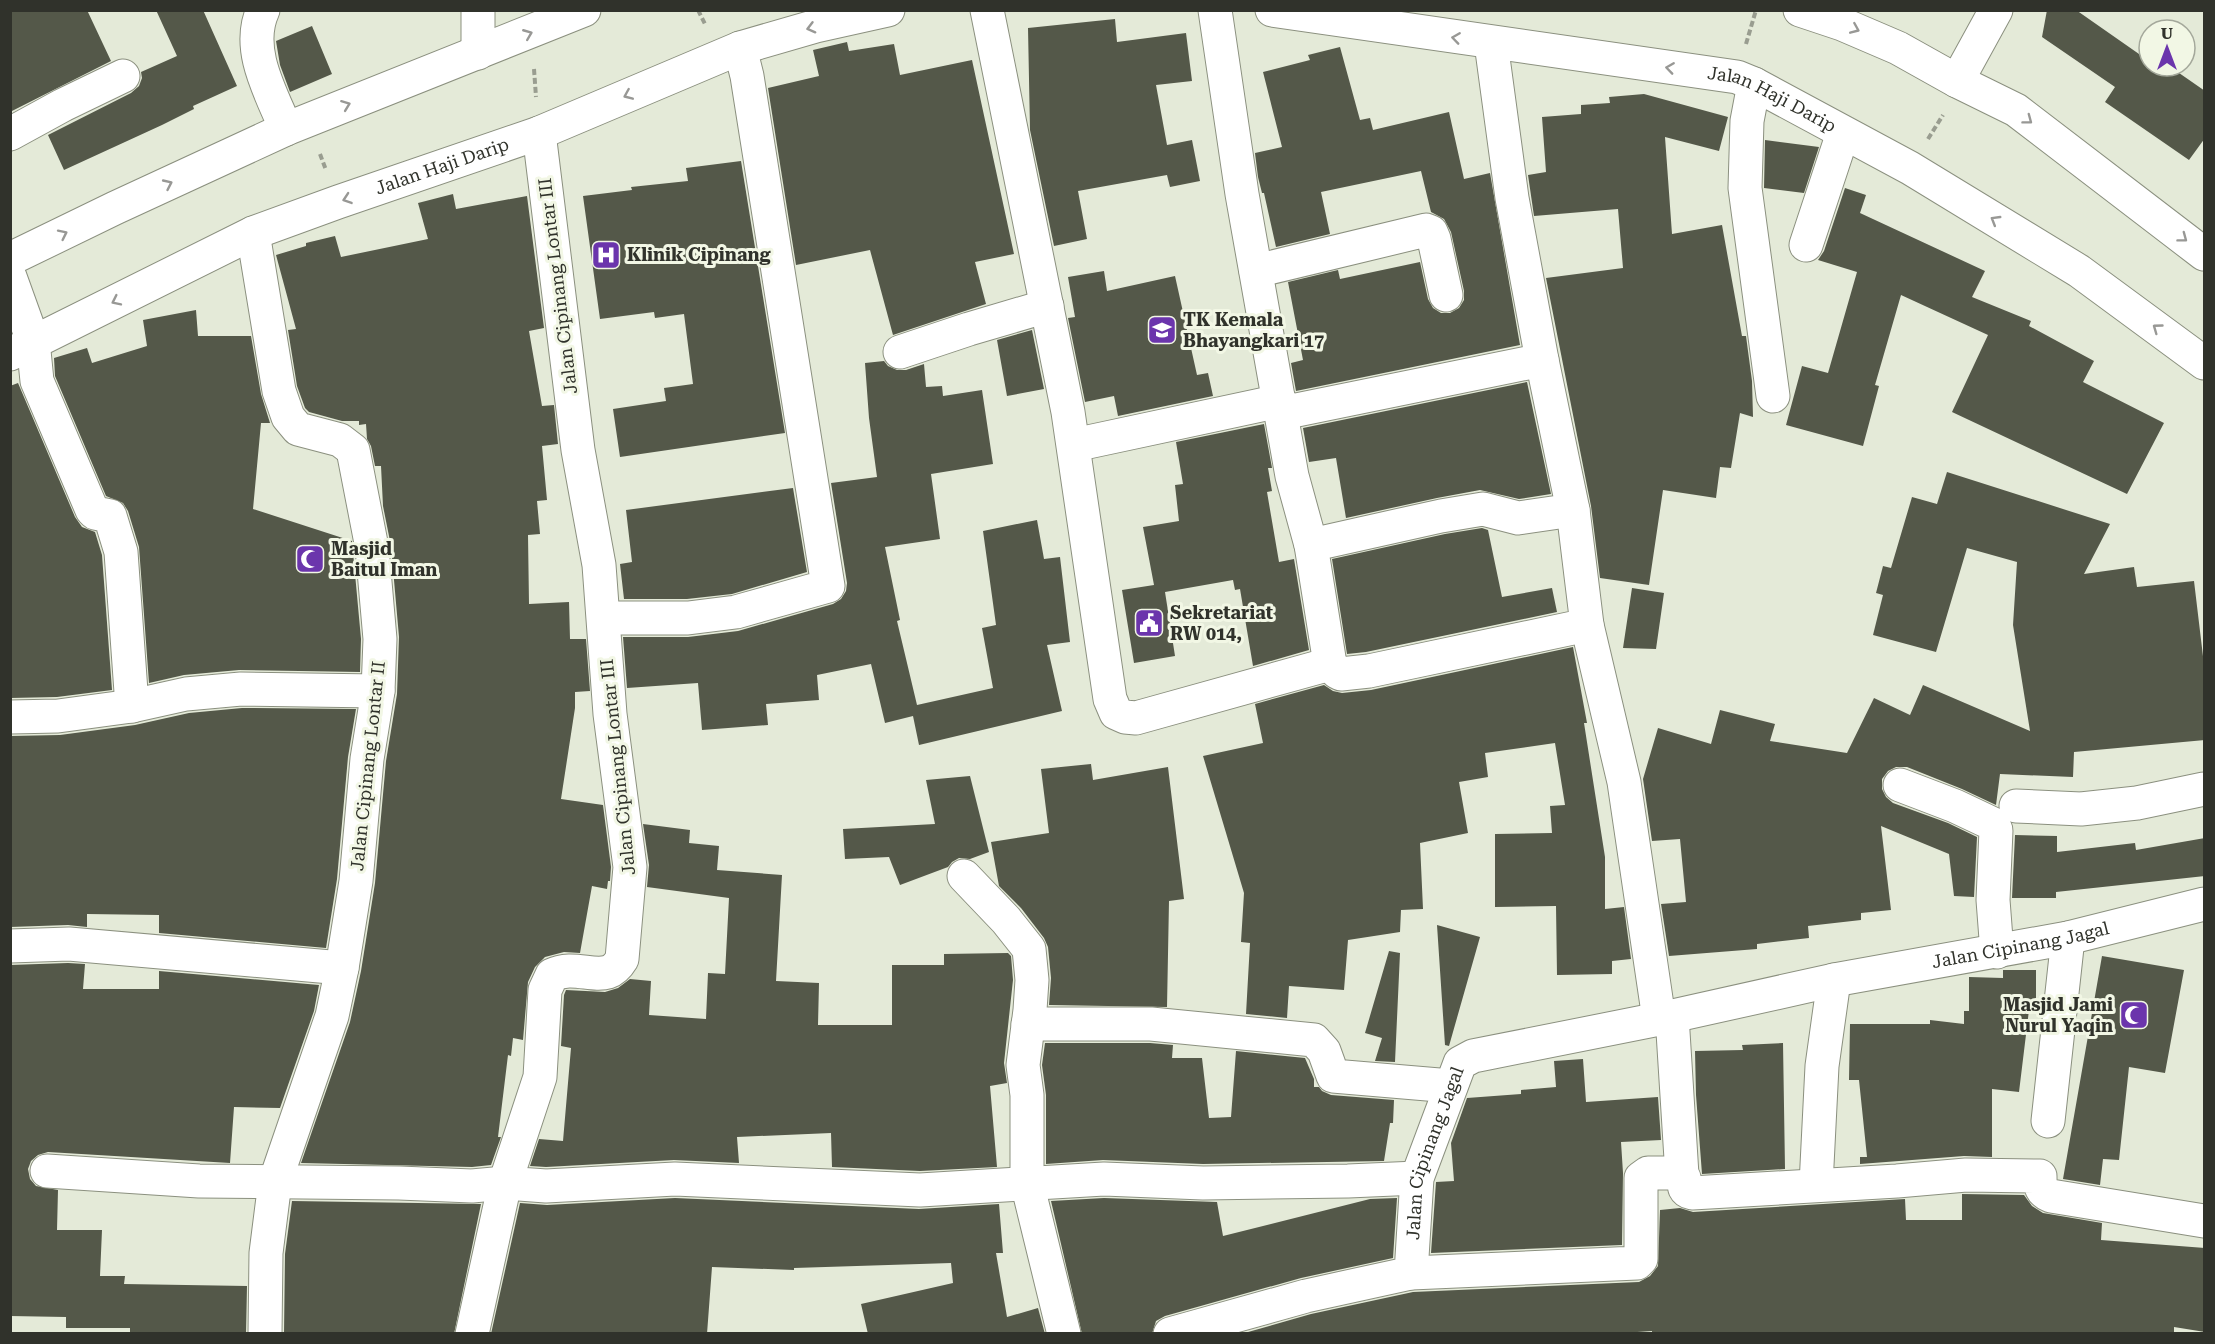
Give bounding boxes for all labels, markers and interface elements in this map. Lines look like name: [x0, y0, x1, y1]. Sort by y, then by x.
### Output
north arrow: [2137, 18, 2197, 78]
one-way arrow: [806, 21, 817, 33]
one-way arrow: [1849, 22, 1860, 34]
text: U: [2161, 24, 2173, 43]
one-way arrow: [522, 28, 532, 41]
one-way arrow: [1451, 32, 1461, 44]
one-way arrow: [1665, 62, 1674, 75]
street label: Jalan Haji Darip: [1706, 62, 1840, 136]
one-way arrow: [624, 88, 635, 100]
one-way arrow: [340, 99, 351, 112]
one-way arrow: [2021, 112, 2032, 123]
street label: Jalan Haji Darip: [372, 133, 512, 198]
street label: Jalan Cipinang Lontar III: [534, 177, 581, 395]
one-way arrow: [161, 179, 172, 191]
one-way arrow: [342, 192, 353, 204]
one-way arrow: [1991, 216, 2001, 227]
one-way arrow: [56, 229, 67, 241]
one-way arrow: [2176, 230, 2187, 241]
hospital icon: Klinik Cipinang: [590, 239, 622, 271]
place label: Klinik Cipinang: [627, 244, 772, 265]
one-way arrow: [112, 293, 123, 305]
place label: TK Kemala Bhayangkari 17: [1183, 309, 1324, 351]
school or university icon: TK Kemala Bhayangkari 17: [1146, 314, 1178, 346]
one-way arrow: [2153, 324, 2164, 335]
place label: Masjid Baitul Iman: [331, 538, 437, 580]
mosque icon: Masjid Baitul Iman: [294, 543, 326, 575]
place label: Sekretariat RW 014,: [1170, 602, 1273, 644]
public building icon: Sekretariat RW 014,: [1133, 607, 1165, 639]
street label: Jalan Cipinang Lontar III: [596, 658, 639, 876]
street label: Jalan Cipinang Lontar II: [346, 660, 389, 872]
street label: Jalan Cipinang Jagal: [1930, 917, 2111, 972]
place label: Masjid Jami Nurul Yaqin: [2003, 994, 2113, 1036]
mosque icon: Masjid Jami Nurul Yaqin: [2118, 999, 2150, 1031]
street label: Jalan Cipinang Jagal: [1402, 1063, 1468, 1240]

